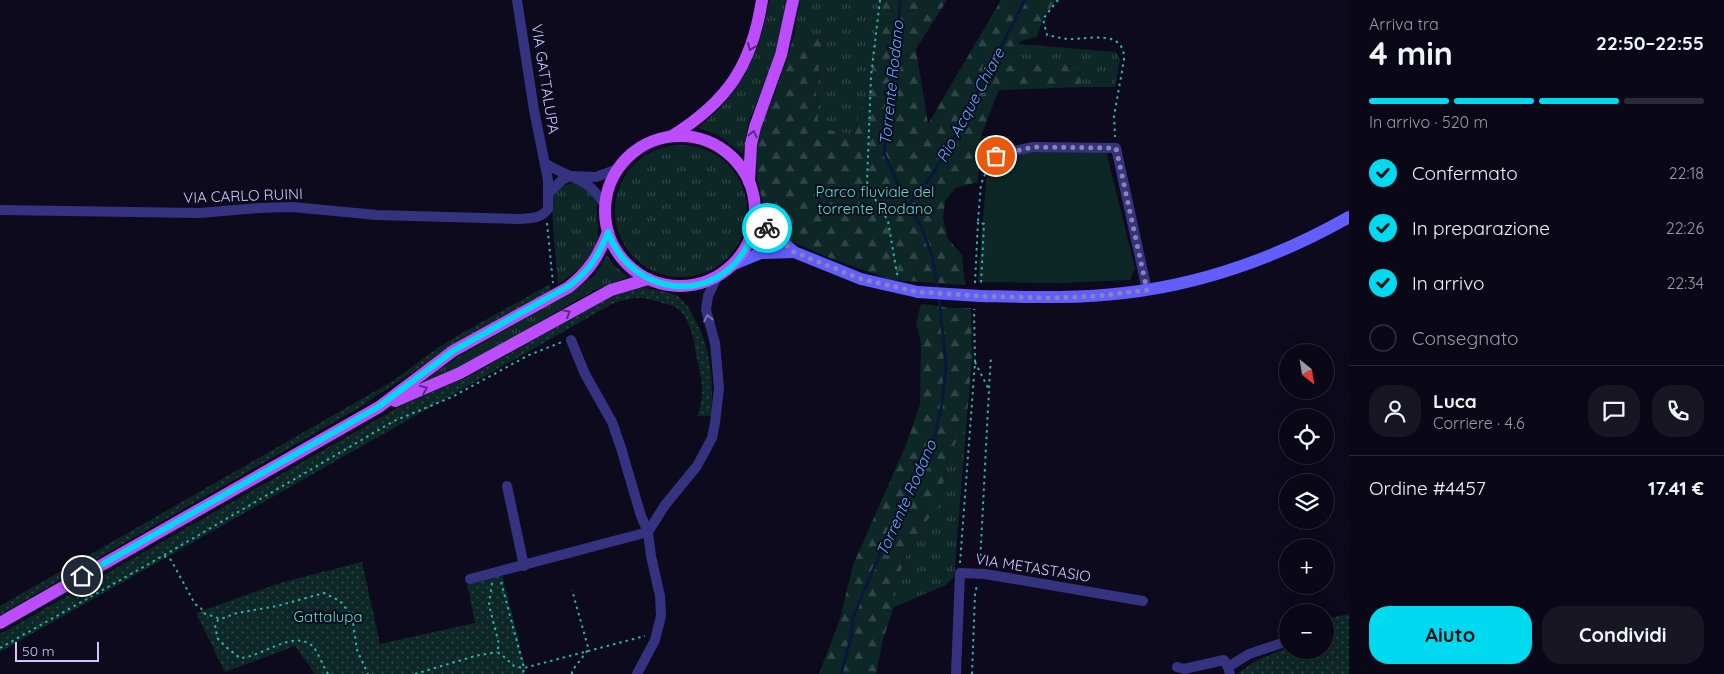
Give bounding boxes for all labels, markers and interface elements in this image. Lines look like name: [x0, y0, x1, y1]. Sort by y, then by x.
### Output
text: Arriva tra: [1369, 14, 1439, 34]
water label: Torrente Rodano: [875, 18, 908, 146]
street label: VIA GATTALUPA: [527, 23, 564, 135]
text: 22:50–22:55: [1596, 31, 1704, 55]
text: 4 min: [1369, 33, 1453, 73]
one-way arrow: [746, 42, 757, 51]
water label: Rio Acque Chiare: [931, 44, 1009, 166]
text: In arrivo · 520 m: [1369, 112, 1488, 132]
one-way arrow: [747, 129, 758, 138]
pin: [975, 135, 1017, 177]
icon: bag: [982, 142, 1010, 170]
icon: check: [1369, 159, 1397, 187]
text: Confermato: [1412, 161, 1518, 185]
text: 22:18: [1669, 163, 1704, 183]
park label: Parco fluviale del torrente Rodano: [816, 182, 934, 218]
street label: VIA CARLO RUINI: [183, 184, 303, 207]
courier: [742, 203, 792, 253]
icon: bike: [753, 214, 781, 242]
icon: check: [1369, 214, 1397, 242]
text: In preparazione: [1412, 216, 1550, 240]
text: 22:26: [1666, 218, 1704, 238]
icon: check: [1369, 269, 1397, 297]
text: In arrivo: [1412, 271, 1485, 295]
text: 22:34: [1666, 273, 1704, 293]
one-way arrow: [562, 309, 571, 319]
one-way arrow: [703, 314, 714, 323]
text: Consegnato: [1412, 326, 1519, 350]
north arrow: [1279, 344, 1334, 399]
map controls: [1279, 344, 1334, 659]
one-way arrow: [419, 385, 428, 395]
button: person: [1369, 385, 1421, 437]
button: chat: [1588, 385, 1640, 437]
button: phone: [1652, 385, 1704, 437]
text: Luca: [1433, 389, 1477, 413]
button: locate: [1279, 409, 1334, 464]
text: Corriere · 4.6: [1433, 413, 1525, 433]
water label: Torrente Rodano: [871, 436, 941, 559]
button: layers: [1279, 474, 1334, 529]
text: Ordine #4457: [1369, 476, 1486, 500]
text: 17.41 €: [1648, 476, 1704, 500]
button: +: [1279, 539, 1334, 594]
street label: VIA METASTASIO: [974, 549, 1092, 586]
pin: [61, 555, 103, 597]
icon: home: [68, 562, 96, 590]
button: −: [1279, 604, 1334, 659]
button: Aiuto: [1369, 606, 1532, 664]
button: Condividi: [1542, 606, 1704, 664]
park label: Gattalupa: [293, 607, 363, 626]
scale bar: [15, 639, 99, 662]
text: 50 m: [22, 642, 55, 660]

